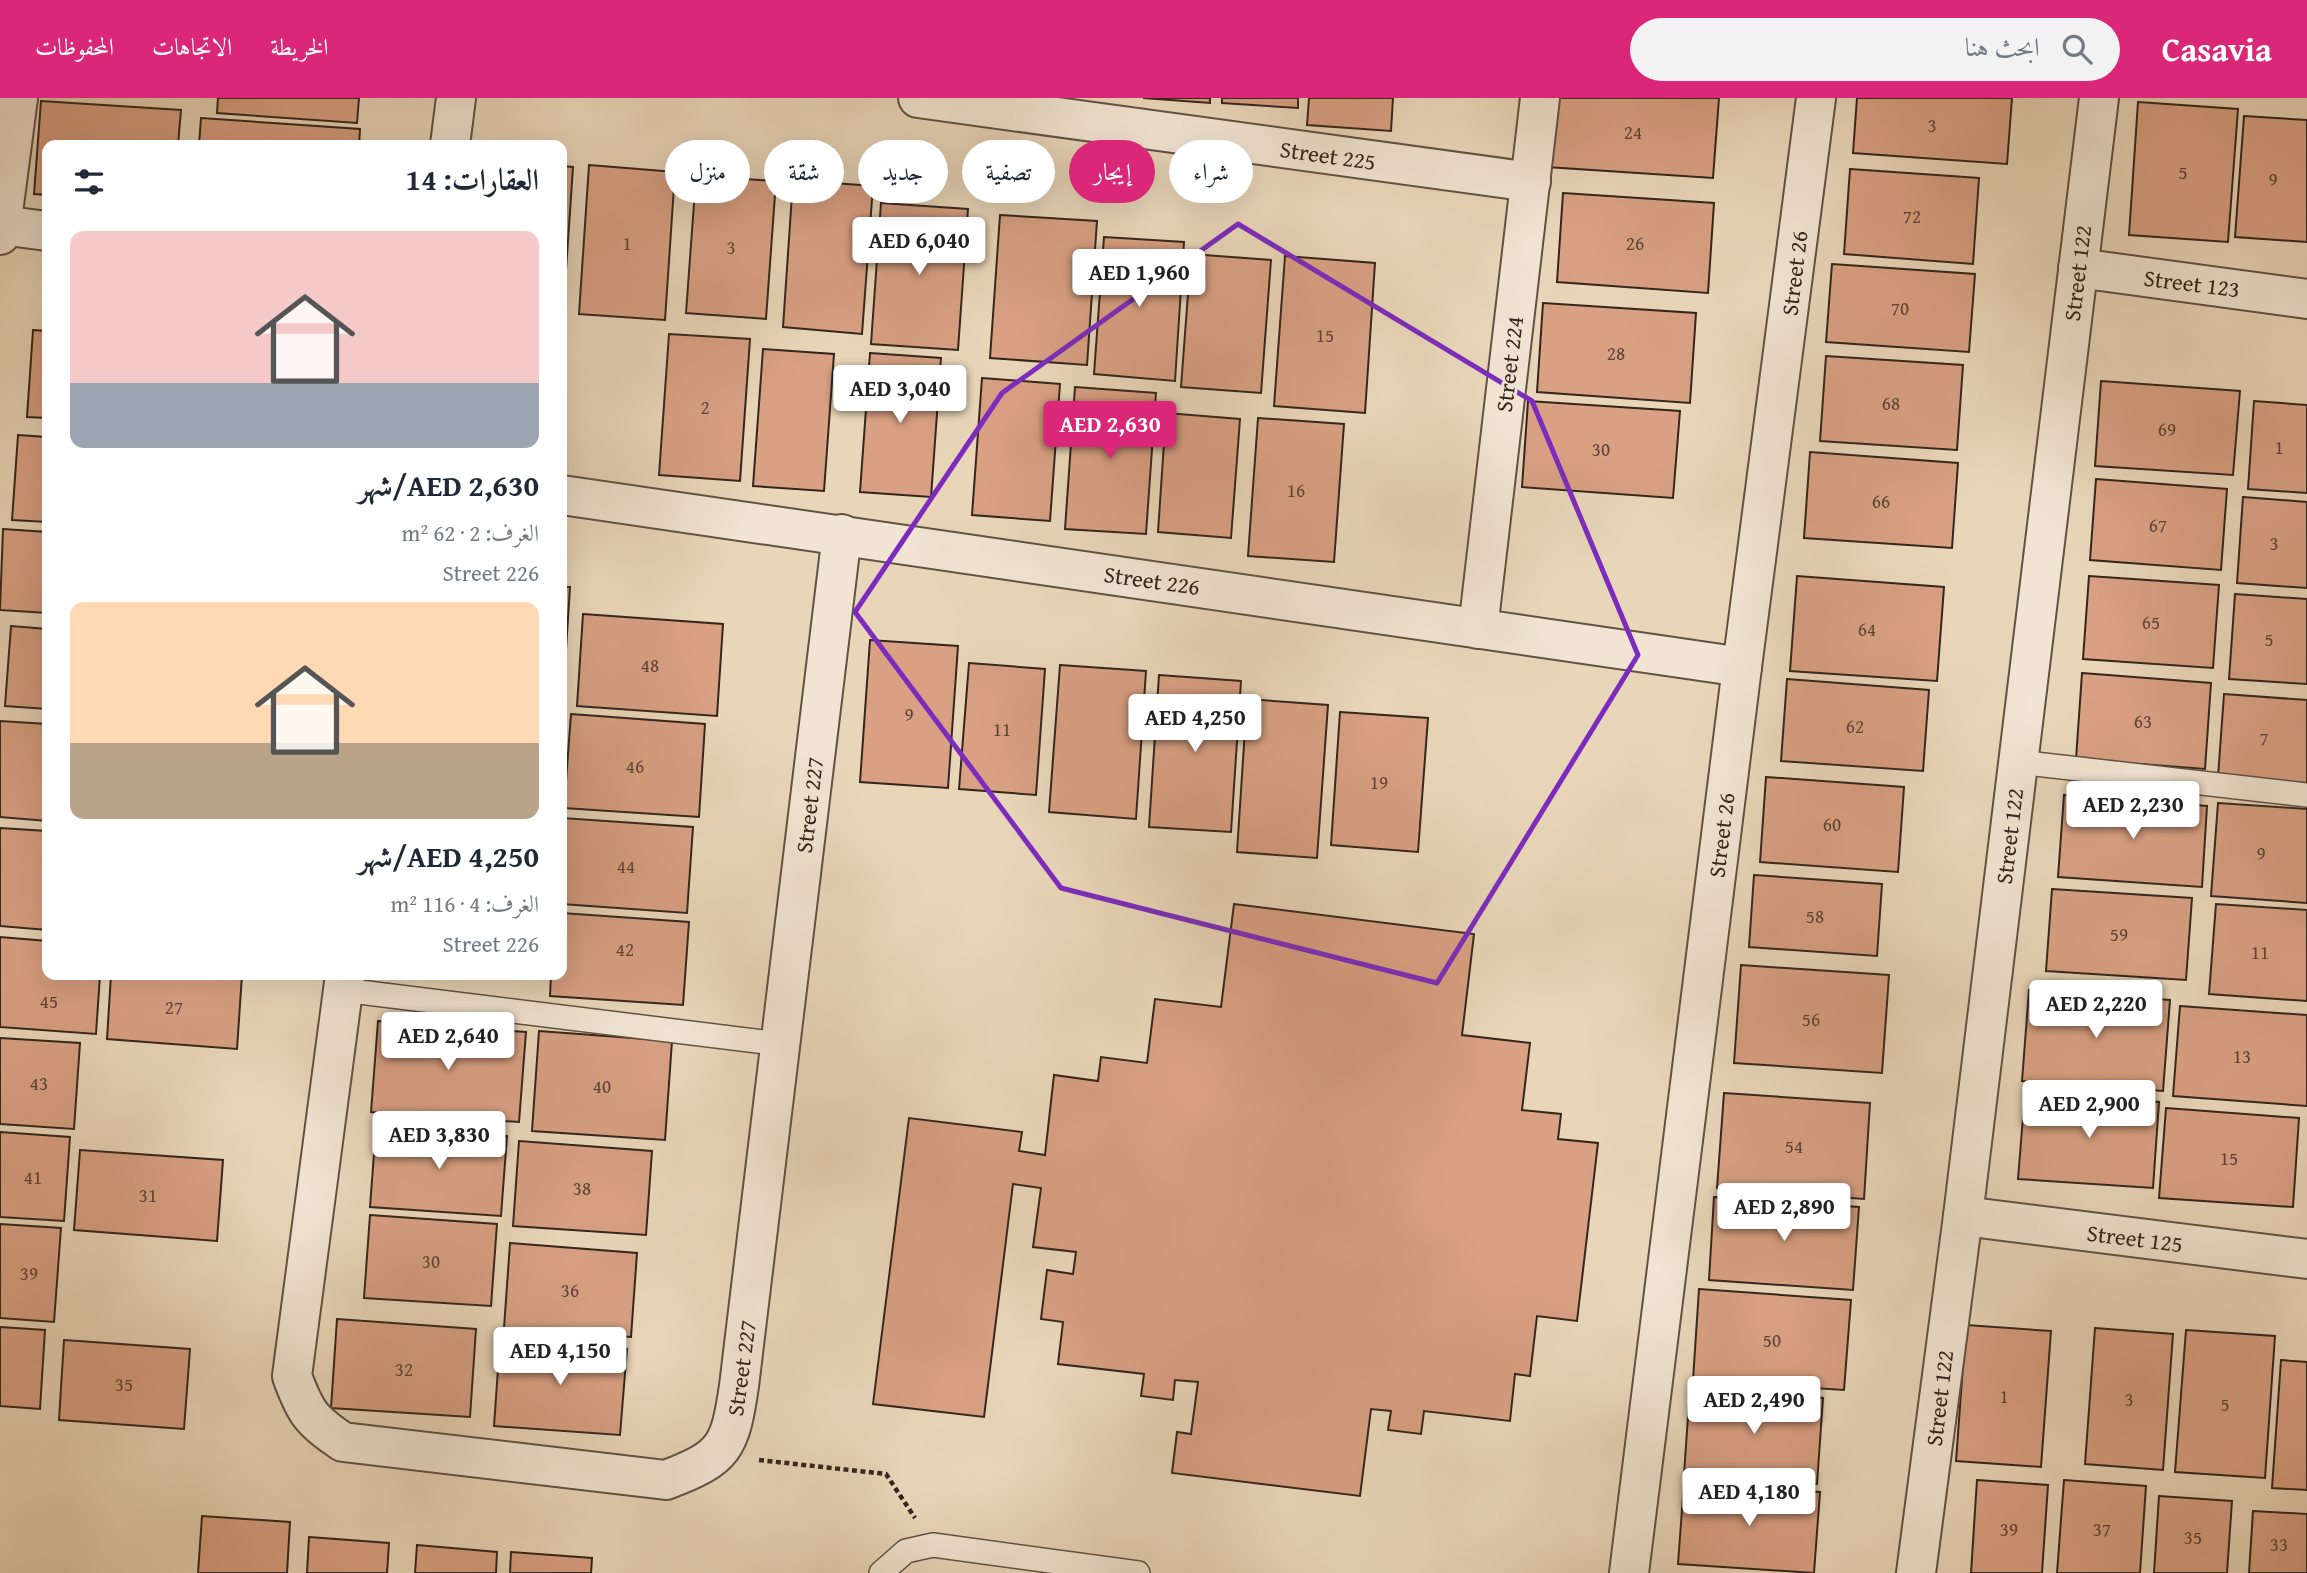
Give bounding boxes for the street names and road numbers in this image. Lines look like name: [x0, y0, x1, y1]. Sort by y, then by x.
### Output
street label: Street 225: [1278, 132, 1378, 178]
street label: Street 122: [2055, 223, 2099, 323]
street label: Street 26: [1772, 229, 1816, 317]
street label: Street 123: [2142, 261, 2242, 305]
street label: Street 224: [1487, 314, 1531, 414]
street label: Street 226: [1102, 557, 1202, 603]
street label: Street 227: [787, 755, 831, 855]
street label: Street 122: [1987, 786, 2031, 886]
street label: Street 26: [1699, 791, 1743, 879]
street label: Street 125: [2085, 1216, 2185, 1260]
street label: Street 227: [718, 1318, 764, 1418]
street label: Street 122: [1917, 1348, 1961, 1448]

